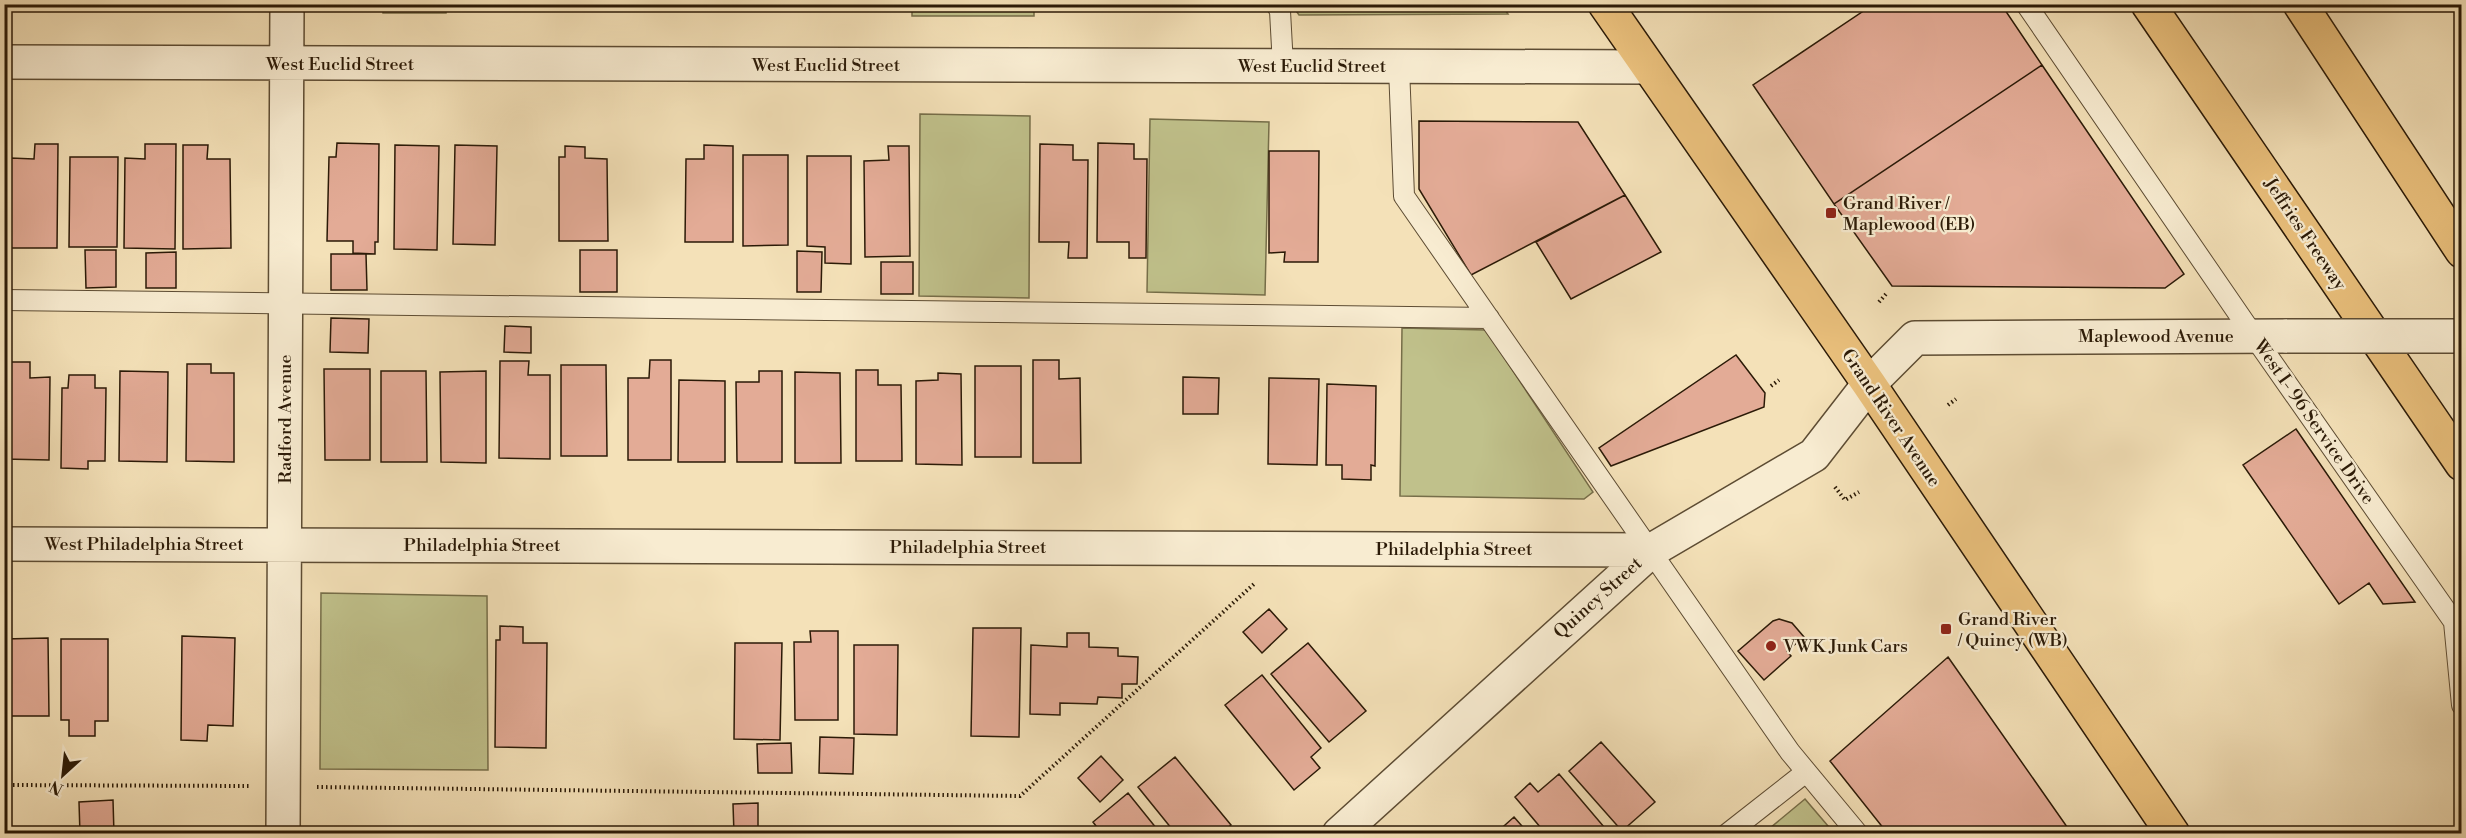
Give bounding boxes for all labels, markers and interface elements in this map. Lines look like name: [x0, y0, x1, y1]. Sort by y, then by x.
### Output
street label: West Euclid Street: [265, 53, 415, 76]
street label: West Euclid Street: [751, 54, 901, 77]
street label: West Euclid Street: [1237, 55, 1387, 78]
street label: Jeffries Freeway: [2258, 173, 2351, 295]
place label: Grand River / Maplewood (EB): [1843, 192, 1975, 236]
marker: Grand River / Maplewood (EB): [1824, 206, 1838, 220]
street label: Maplewood Avenue: [2078, 325, 2234, 348]
street label: West I- 96 Service Drive: [2248, 334, 2380, 509]
street label: Grand River Avenue: [1836, 345, 1946, 491]
street label: Radford Avenue: [274, 354, 297, 484]
street label: West Philadelphia Street: [43, 533, 244, 556]
street label: Philadelphia Street: [404, 534, 561, 557]
street label: Philadelphia Street: [890, 536, 1047, 559]
street label: Philadelphia Street: [1376, 538, 1533, 561]
street label: Quincy Street: [1549, 552, 1648, 644]
place label: Grand River / Quincy (WB): [1957, 608, 2068, 652]
marker: Grand River / Quincy (WB): [1939, 622, 1953, 636]
place label: VWK Junk Cars: [1782, 635, 1908, 658]
marker: VWK Junk Cars: [1764, 639, 1778, 653]
north arrow: [33, 745, 93, 805]
text: N: [46, 776, 67, 799]

